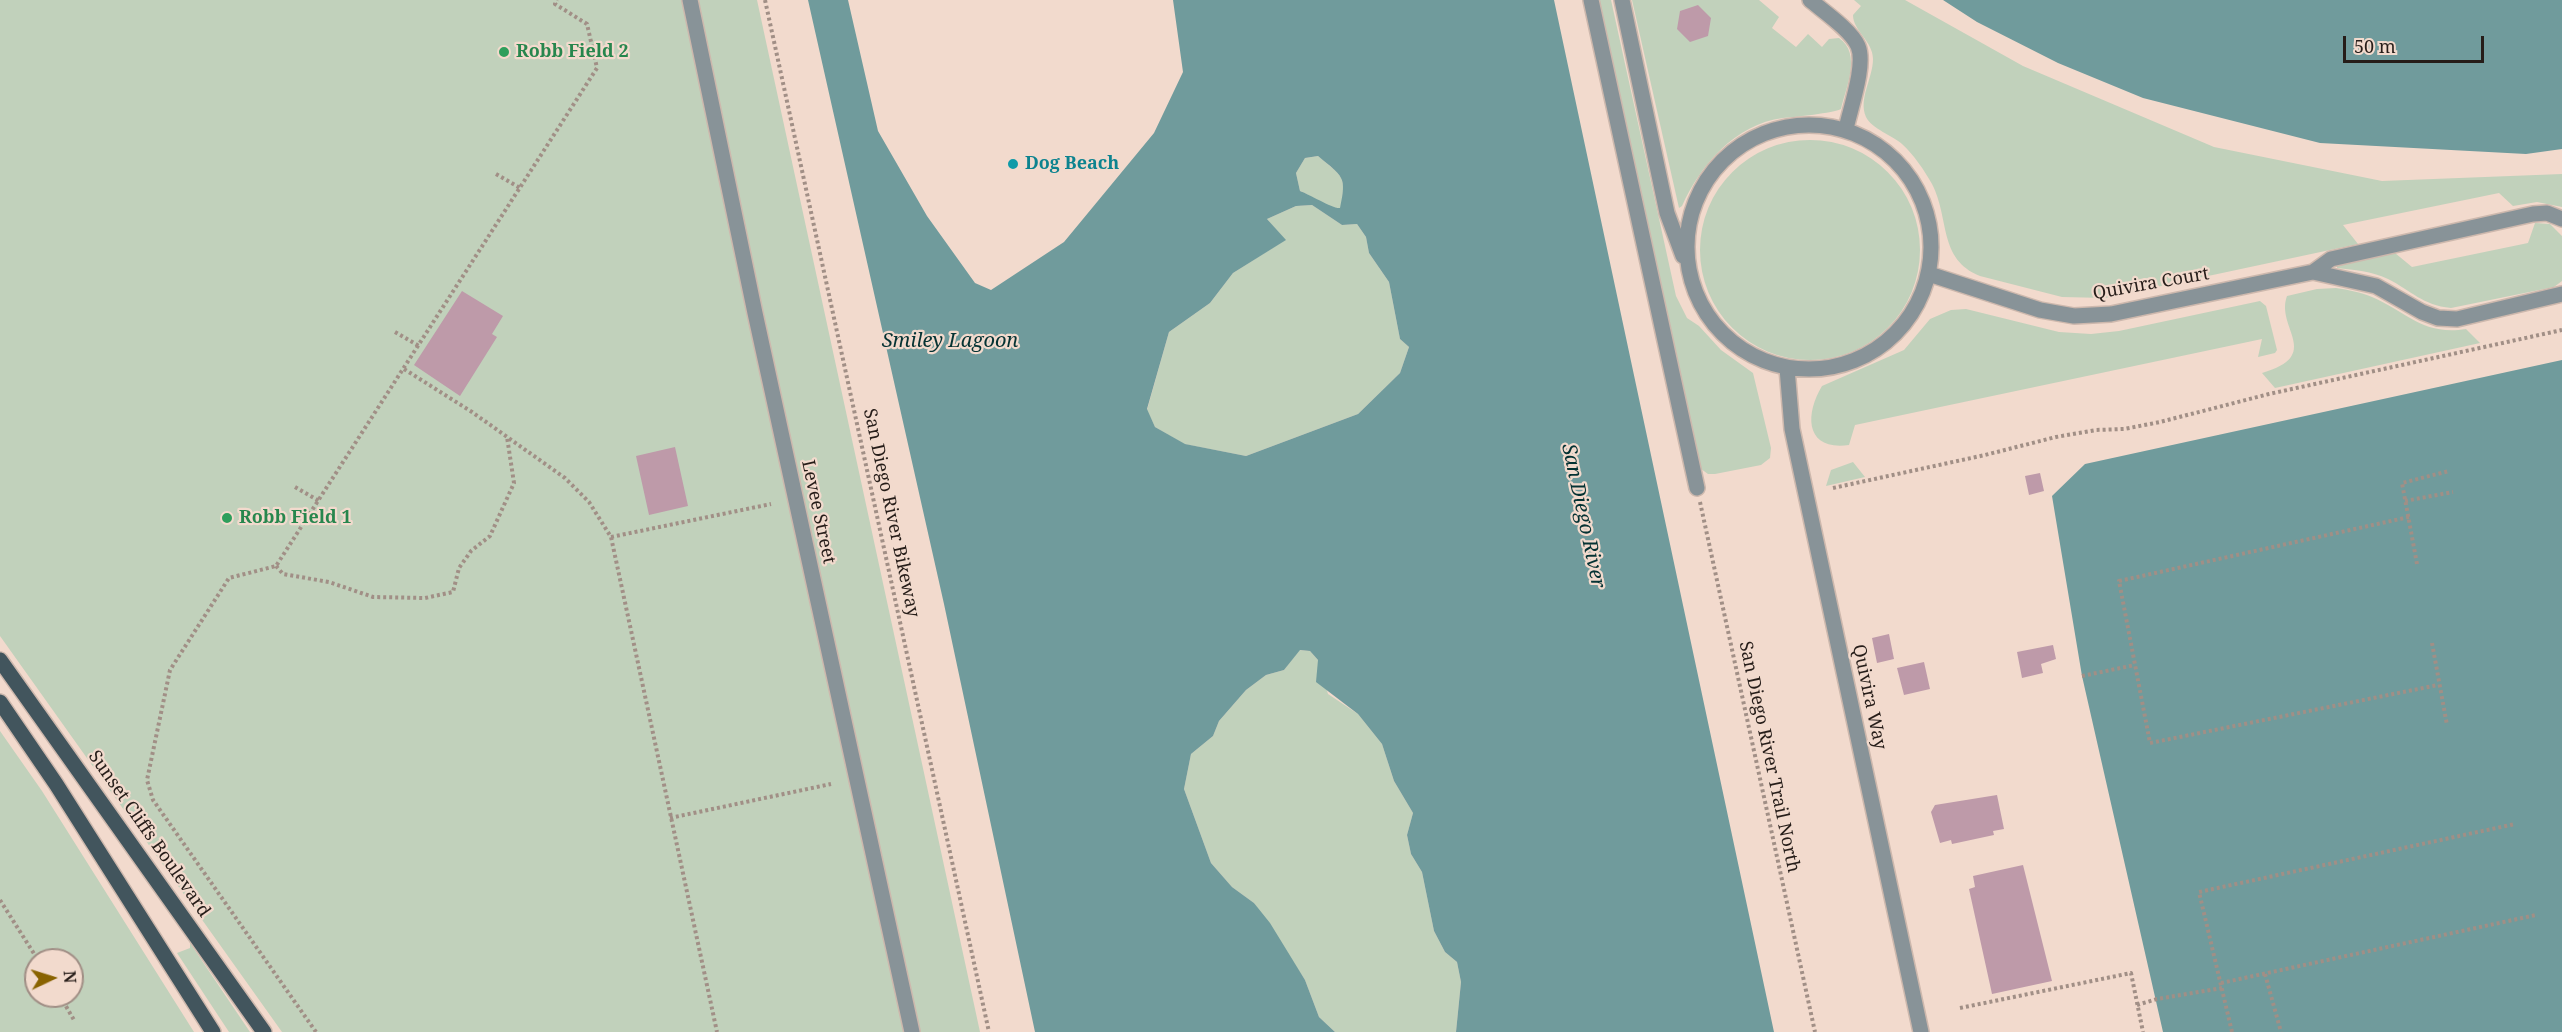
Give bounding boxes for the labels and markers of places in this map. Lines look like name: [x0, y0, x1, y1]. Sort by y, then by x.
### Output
place label: Robb Field 2: [516, 41, 629, 63]
marker: Robb Field 2: [497, 45, 511, 59]
place label: Dog Beach: [1025, 153, 1119, 175]
marker: Dog Beach: [1006, 157, 1020, 171]
place label: Robb Field 1: [239, 507, 352, 529]
marker: Robb Field 1: [220, 511, 234, 525]

